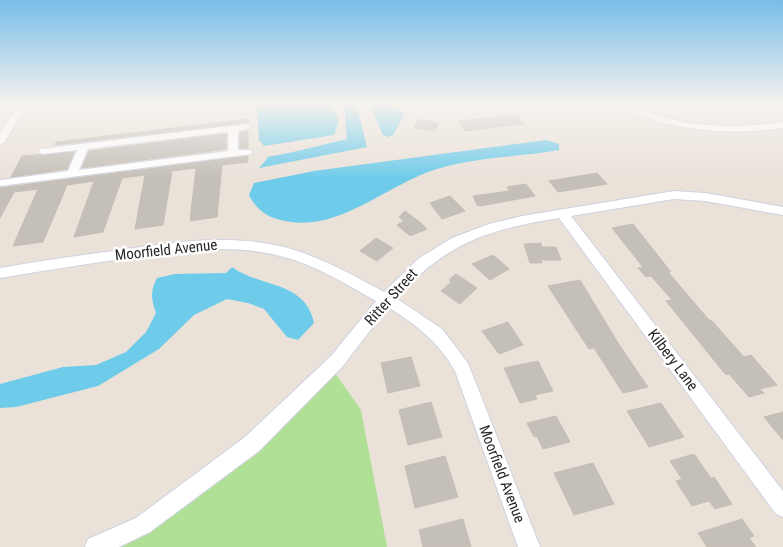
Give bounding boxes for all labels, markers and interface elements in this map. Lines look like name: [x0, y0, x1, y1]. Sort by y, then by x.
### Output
street label: Moorfield Avenue: [114, 236, 218, 264]
street label: Ritter Street: [361, 265, 421, 329]
street label: Kilbery Lane: [644, 326, 702, 394]
street label: Moorfield Avenue: [475, 423, 529, 525]

